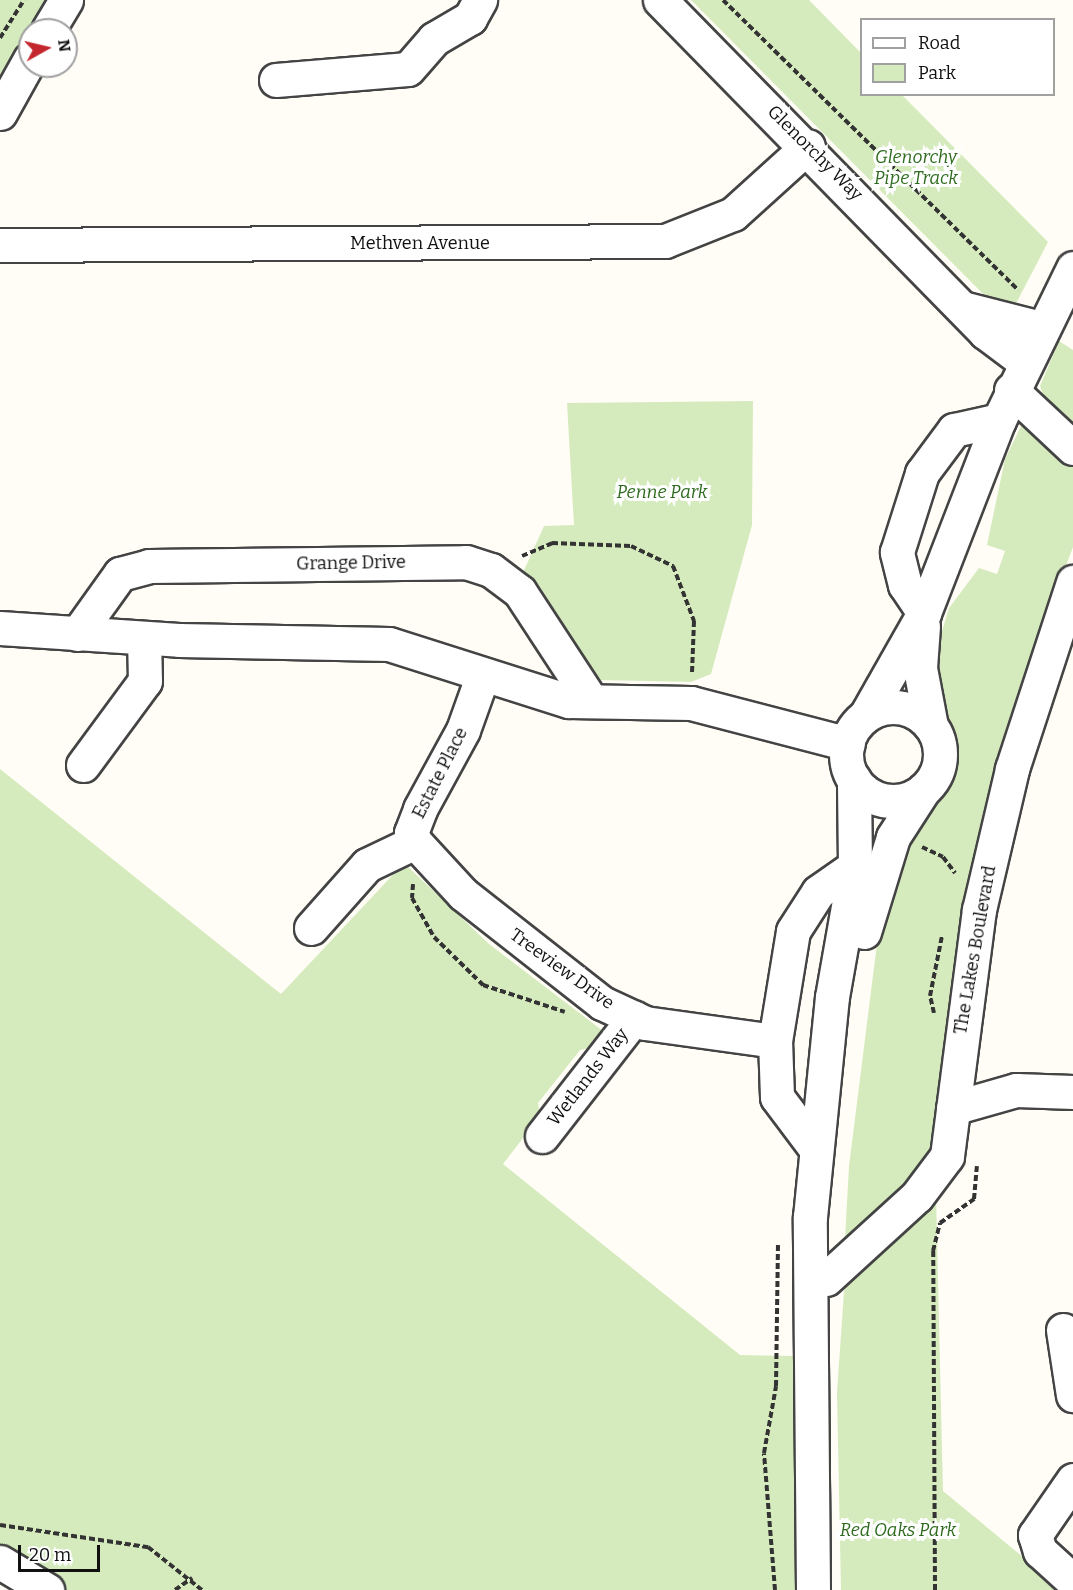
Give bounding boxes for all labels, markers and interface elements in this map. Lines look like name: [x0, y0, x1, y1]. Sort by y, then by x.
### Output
north arrow: [18, 18, 78, 78]
legend: [860, 18, 1055, 96]
text: Road: [918, 32, 960, 54]
text: N: [54, 38, 75, 53]
text: Park: [918, 62, 956, 84]
street label: Glenorchy Way: [763, 101, 867, 205]
park label: Glenorchy Pipe Track: [874, 147, 958, 190]
street label: Methven Avenue: [350, 232, 490, 254]
park label: Penne Park: [616, 481, 708, 503]
street label: Grange Drive: [296, 551, 406, 575]
street label: Estate Place: [408, 724, 472, 822]
street label: The Lakes Boulevard: [950, 864, 1000, 1036]
street label: Treeview Drive: [506, 924, 618, 1014]
street label: Wetlands Way: [543, 1024, 633, 1130]
park label: Red Oaks Park: [840, 1519, 956, 1541]
scale bar: [21, 1533, 104, 1571]
text: 20 m: [29, 1544, 71, 1566]

